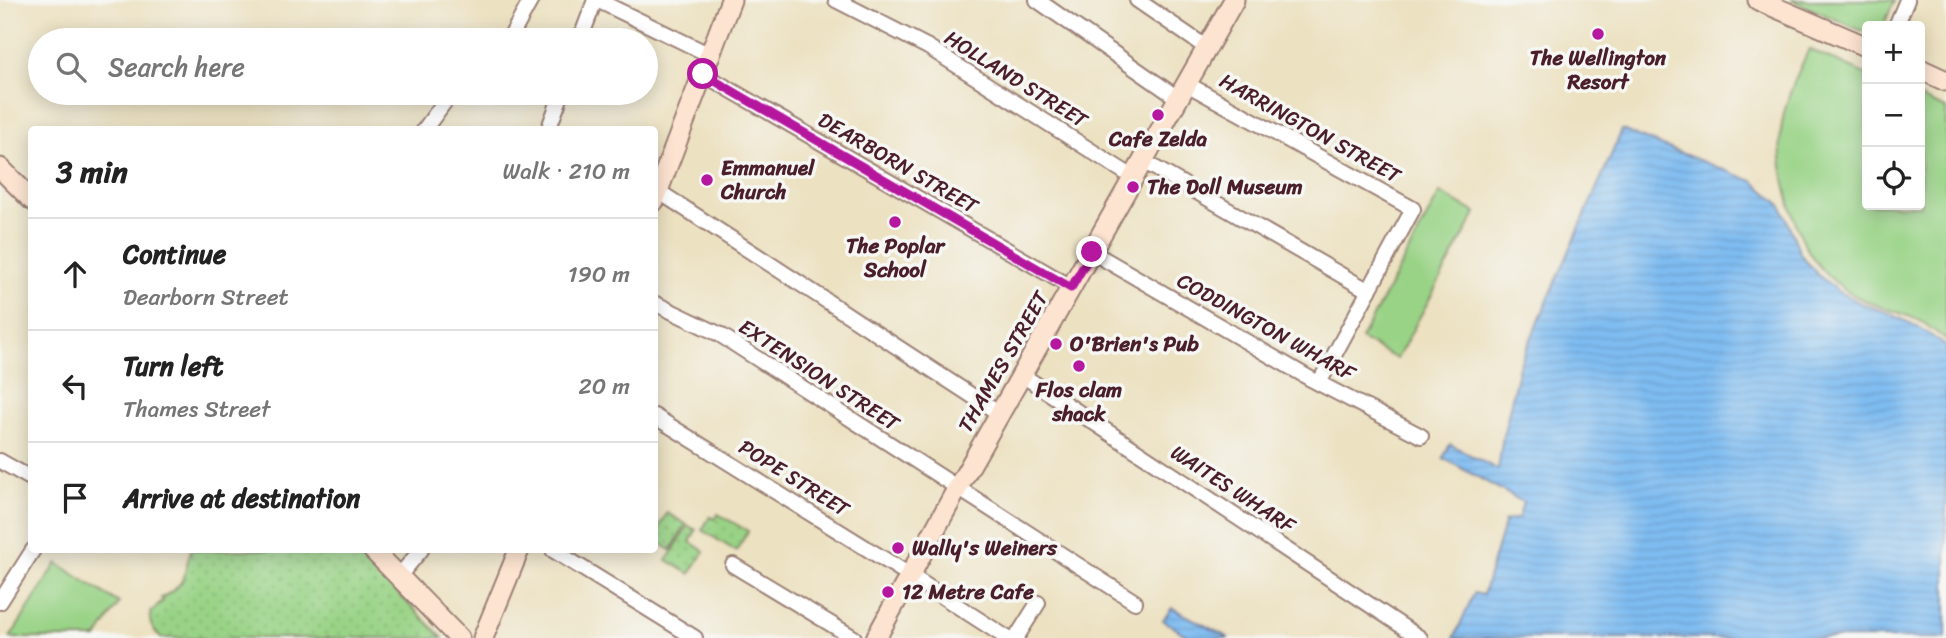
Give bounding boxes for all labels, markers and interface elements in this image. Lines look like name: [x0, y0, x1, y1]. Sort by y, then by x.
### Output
street label: HOLLAND STREET: [937, 20, 1097, 139]
map controls: [1862, 21, 1925, 210]
button: +: [1862, 21, 1925, 84]
marker: The Wellington Resort: [1590, 26, 1606, 42]
search box: [28, 28, 658, 105]
place label: The Wellington Resort: [1530, 39, 1667, 101]
text: Search here: [108, 44, 245, 90]
icon: search: [52, 48, 90, 86]
route start: [687, 58, 718, 89]
street label: HARRINGTON STREET: [1212, 62, 1410, 195]
button: −: [1862, 84, 1925, 147]
street label: DEARBORN STREET: [811, 102, 987, 225]
marker: Cafe Zelda: [1150, 107, 1166, 123]
place label: Cafe Zelda: [1108, 120, 1207, 158]
text: 3 min: [56, 145, 128, 199]
button: locate: [1862, 147, 1925, 210]
place label: Emmanuel Church: [720, 149, 815, 211]
text: Walk · 210 m: [503, 151, 630, 192]
place label: The Doll Museum: [1147, 168, 1303, 206]
marker: Emmanuel Church: [699, 172, 715, 188]
marker: The Doll Museum: [1125, 179, 1141, 195]
marker: The Poplar School: [887, 214, 903, 230]
place label: The Poplar School: [846, 227, 946, 289]
text: Continue: [123, 231, 226, 277]
route end: [1076, 236, 1107, 267]
text: 190 m: [568, 254, 630, 295]
icon: ahead: [56, 255, 94, 293]
street label: CODDINGTON WHARF: [1170, 262, 1364, 393]
text: Dearborn Street: [123, 277, 289, 318]
street label: THAMES STREET: [947, 282, 1060, 440]
street label: EXTENSION STREET: [731, 308, 909, 442]
place label: O'Brien's Pub: [1070, 325, 1199, 363]
marker: O'Brien's Pub: [1048, 336, 1064, 352]
text: Turn left: [123, 343, 223, 389]
marker: Flos clam shack: [1071, 358, 1087, 374]
text: 20 m: [579, 366, 630, 407]
icon: left: [56, 367, 94, 405]
place label: Flos clam shack: [1035, 371, 1122, 433]
text: Thames Street: [123, 389, 270, 430]
street label: POPE STREET: [731, 429, 858, 528]
street label: WAITES WHARF: [1163, 434, 1305, 545]
text: Arrive at destination: [123, 475, 360, 521]
icon: arrive: [56, 479, 94, 517]
place label: Wally's Weiners: [912, 529, 1058, 567]
marker: Wally's Weiners: [890, 540, 906, 556]
place label: 12 Metre Cafe: [902, 573, 1034, 611]
marker: 12 Metre Cafe: [880, 584, 896, 600]

